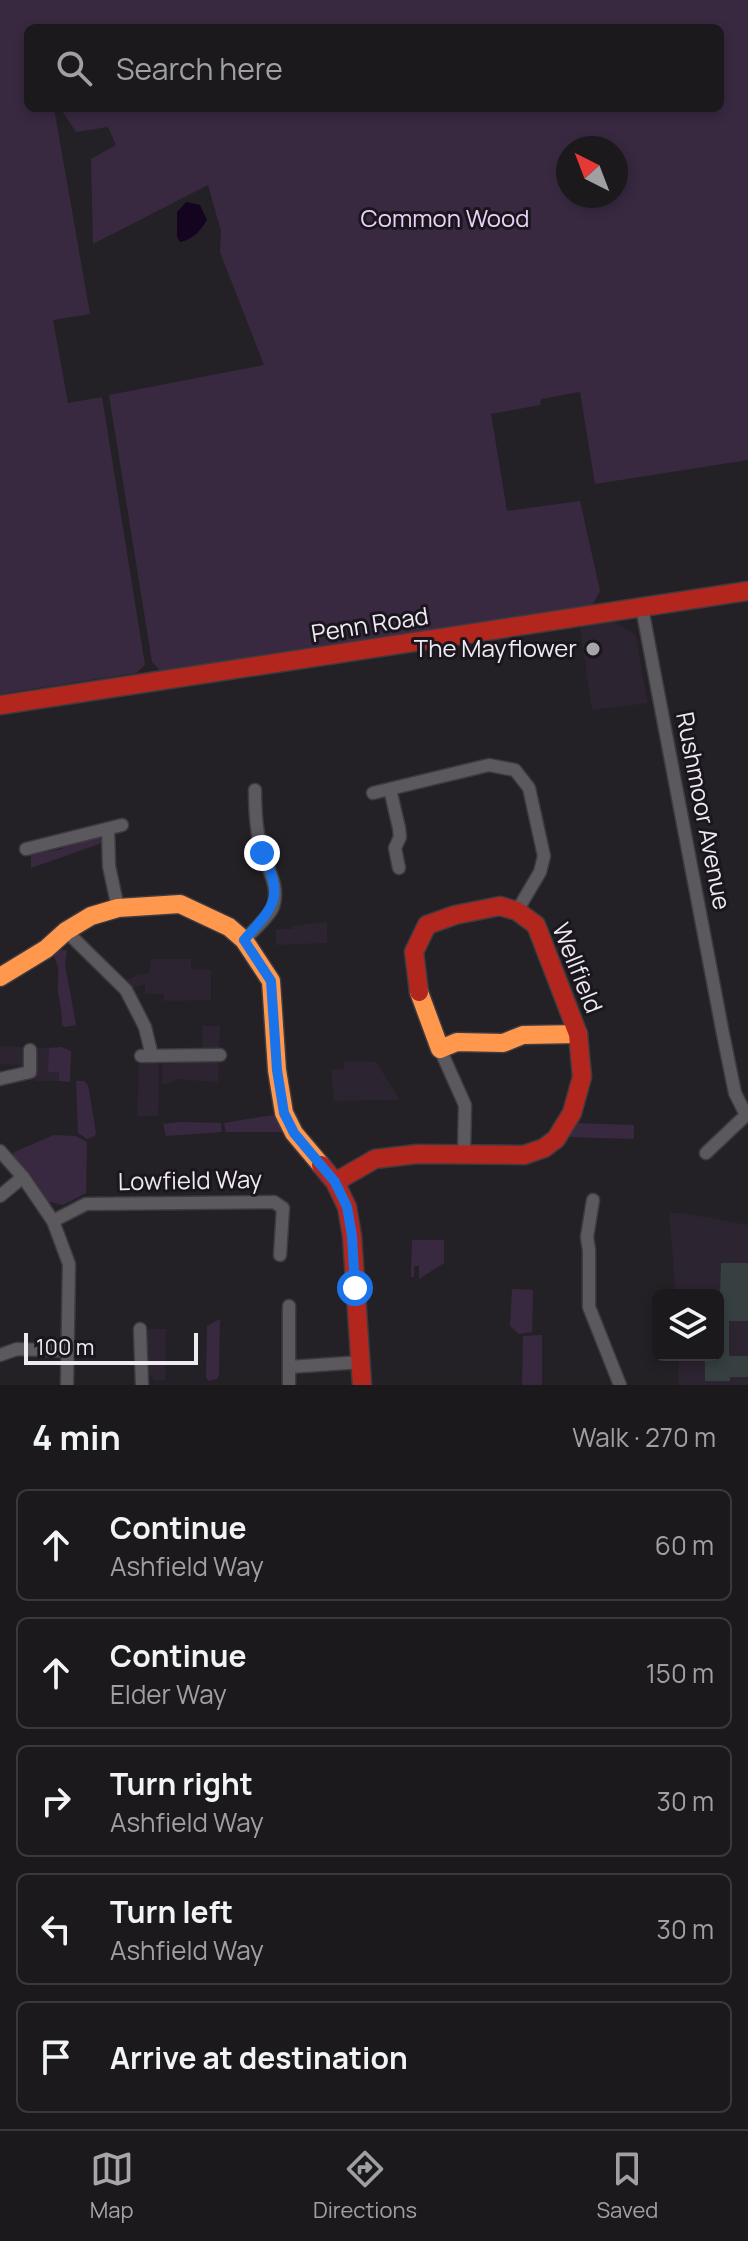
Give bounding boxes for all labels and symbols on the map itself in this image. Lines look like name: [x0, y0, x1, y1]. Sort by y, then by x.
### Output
north arrow: [556, 136, 628, 208]
park label: Common Wood: [361, 201, 529, 234]
street label: Penn Road: [309, 598, 431, 649]
place label: The Mayflower: [414, 631, 577, 664]
marker: The Mayflower: [584, 640, 602, 658]
street label: Rushmoor Avenue: [669, 709, 740, 912]
route end: [244, 835, 280, 871]
street label: Wellfield: [545, 917, 611, 1017]
street label: Lowfield Way: [118, 1162, 263, 1197]
route start: [337, 1270, 373, 1306]
scale bar: [24, 1329, 198, 1365]

